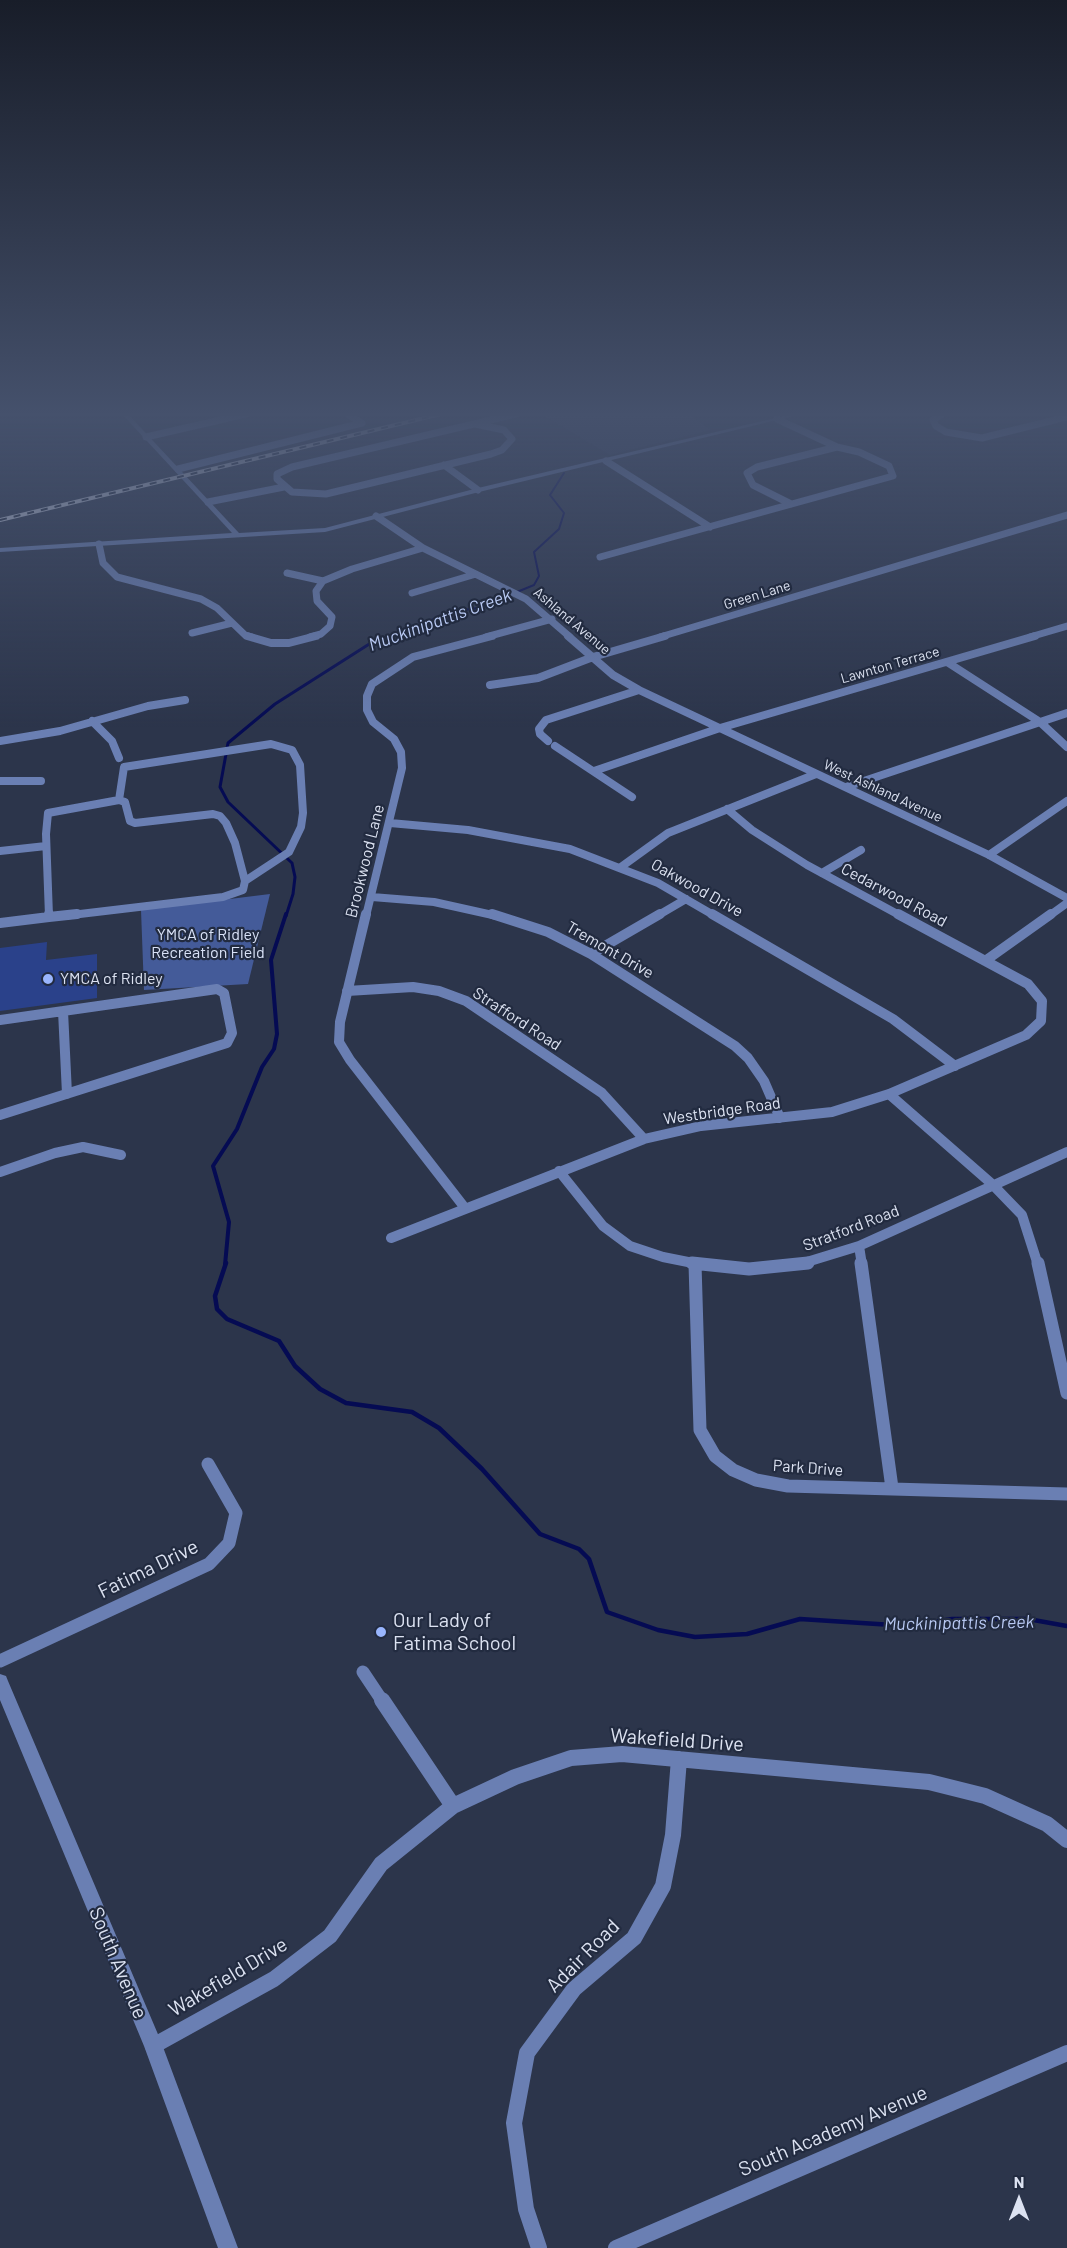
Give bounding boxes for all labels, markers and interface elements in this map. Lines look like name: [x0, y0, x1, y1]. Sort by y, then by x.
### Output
street label: Green Lane: [722, 577, 792, 613]
water label: Muckinipattis Creek: [366, 584, 514, 656]
street label: Ashland Avenue: [530, 584, 614, 658]
street label: Lawnton Terrace: [839, 643, 941, 687]
street label: West Ashland Avenue: [821, 756, 945, 826]
street label: Brookwood Lane: [342, 802, 388, 920]
street label: Oakwood Drive: [648, 855, 746, 921]
street label: Cedarwood Road: [838, 859, 950, 931]
street label: Tremont Drive: [563, 917, 657, 983]
park label: YMCA of Ridley Recreation Field: [151, 925, 265, 963]
place label: YMCA of Ridley: [60, 969, 163, 989]
marker: YMCA of Ridley: [41, 972, 55, 986]
street label: Strafford Road: [469, 983, 565, 1055]
street label: Westbridge Road: [662, 1093, 782, 1129]
street label: Stratford Road: [800, 1201, 902, 1255]
street label: Park Drive: [772, 1456, 844, 1480]
street label: Fatima Drive: [94, 1534, 202, 1604]
place label: Our Lady of Fatima School: [393, 1608, 516, 1655]
water label: Muckinipattis Creek: [884, 1611, 1034, 1635]
marker: Our Lady of Fatima School: [374, 1625, 388, 1639]
street label: Wakefield Drive: [609, 1723, 745, 1757]
street label: South Avenue: [84, 1904, 152, 2022]
street label: Adair Road: [541, 1914, 625, 1998]
street label: Wakefield Drive: [164, 1932, 292, 2022]
street label: South Academy Avenue: [735, 2080, 931, 2182]
north arrow: [989, 2170, 1049, 2230]
text: N: [1014, 2172, 1024, 2191]

